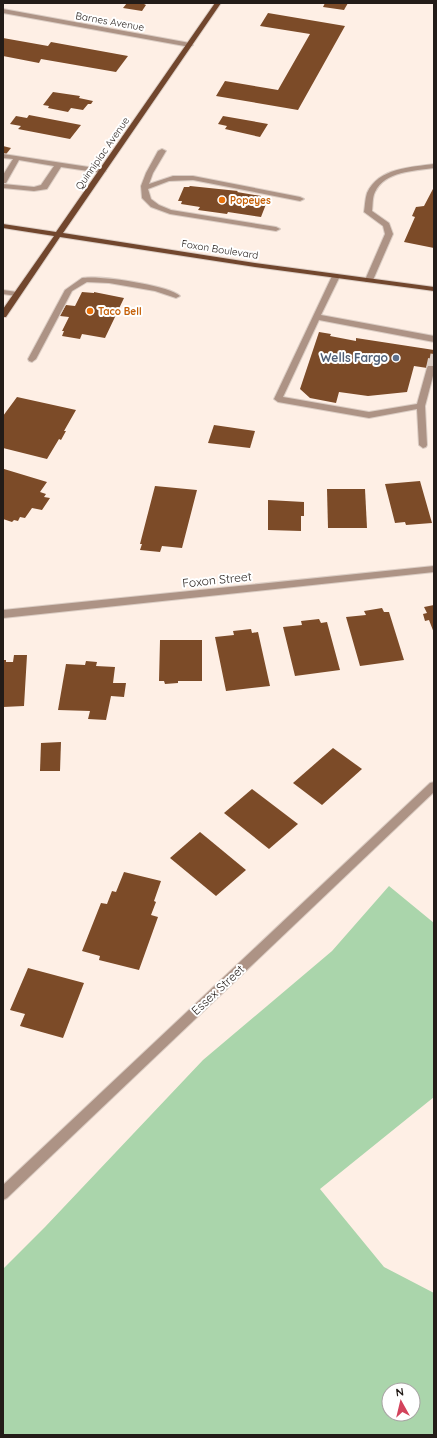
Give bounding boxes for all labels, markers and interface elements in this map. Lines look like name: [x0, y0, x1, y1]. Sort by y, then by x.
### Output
street label: Barnes Avenue: [75, 9, 146, 34]
street label: Quinnipiac Avenue: [73, 114, 132, 192]
place label: Popeyes: [230, 194, 271, 207]
marker: Popeyes: [217, 195, 227, 205]
street label: Foxon Boulevard: [181, 237, 259, 262]
place label: Taco Bell: [98, 305, 142, 318]
marker: Taco Bell: [85, 306, 95, 316]
place label: Wells Fargo: [320, 350, 389, 365]
marker: Wells Fargo: [391, 353, 401, 363]
street label: Foxon Street: [182, 568, 252, 591]
street label: Essex Street: [188, 961, 247, 1018]
north arrow: [381, 1382, 421, 1422]
text: N: [395, 1385, 405, 1400]

